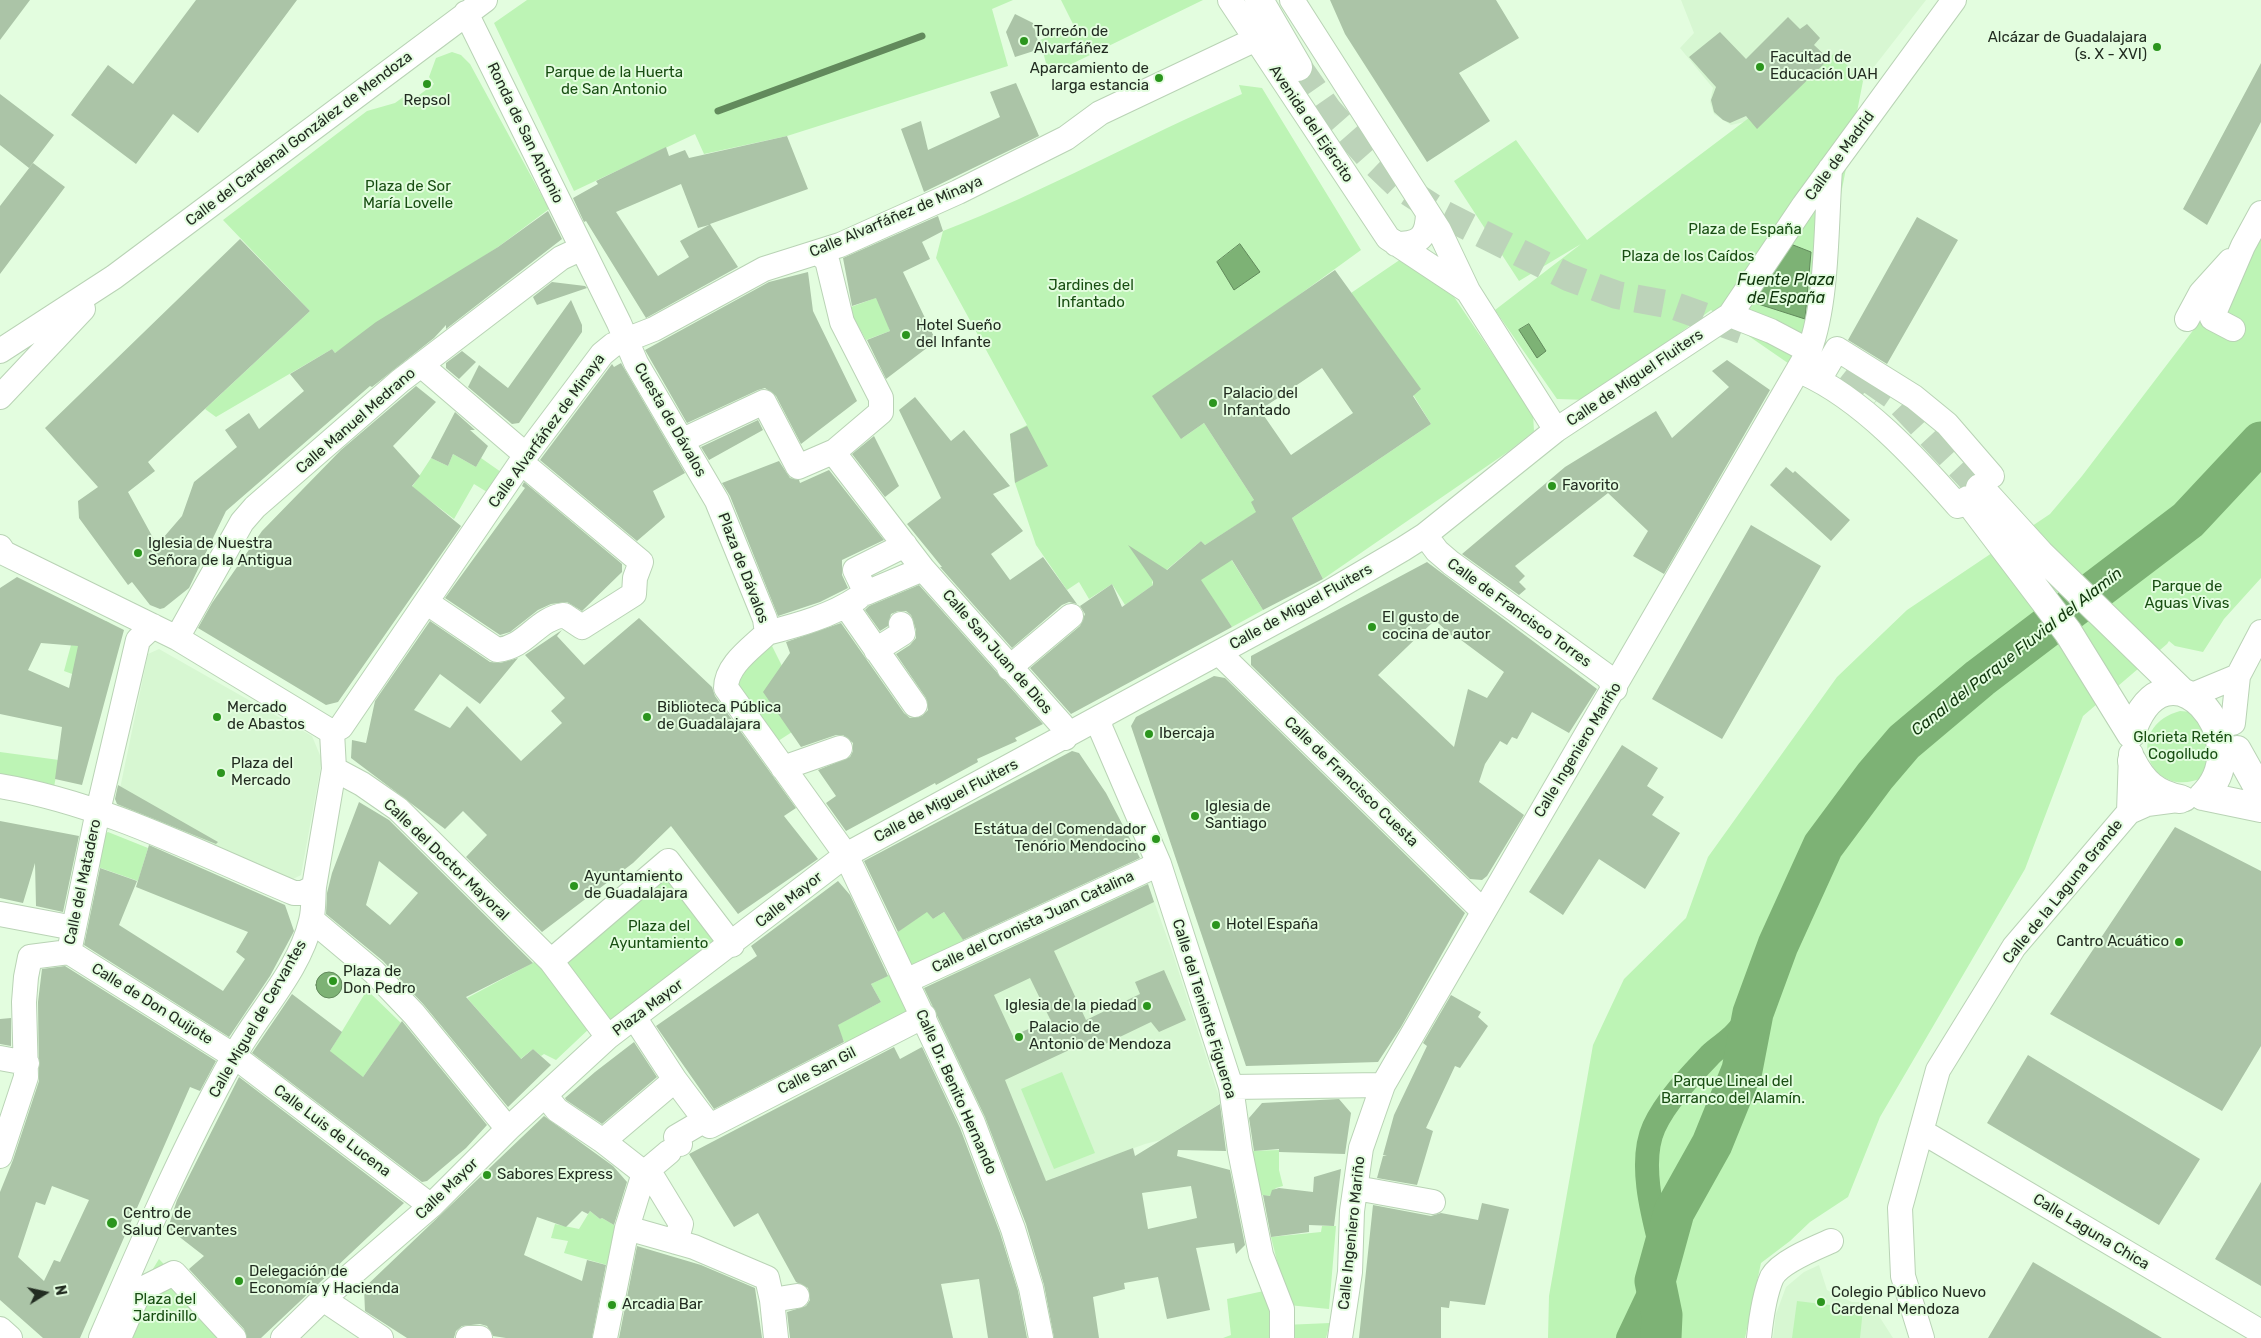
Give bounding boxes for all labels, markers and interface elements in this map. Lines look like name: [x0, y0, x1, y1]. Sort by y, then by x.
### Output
place label: Torreón de Alvarfáñez: [1034, 23, 1109, 58]
place label: Alcázar de Guadalajara (s. X - XVI): [1988, 29, 2147, 64]
marker: Torreón de Alvarfáñez: [1018, 35, 1030, 47]
marker: Alcázar de Guadalajara (s. X - XVI): [2151, 41, 2163, 53]
street label: Calle del Cardenal González de Mendoza: [182, 48, 416, 230]
place label: Facultad de Educación UAH: [1770, 49, 1878, 84]
street label: Ronda de San Antonio: [483, 60, 567, 206]
place label: Aparcamiento de larga estancia: [1030, 60, 1149, 95]
marker: Facultad de Educación UAH: [1754, 61, 1766, 73]
street label: Avenida del Ejército: [1265, 62, 1357, 186]
park label: Parque de la Huerta de San Antonio: [545, 64, 683, 99]
marker: Aparcamiento de larga estancia: [1153, 72, 1165, 84]
marker: Repsol: [421, 78, 433, 90]
place label: Repsol: [404, 92, 450, 110]
street label: Calle de Madrid: [1802, 108, 1878, 204]
street label: Calle Alvarfáñez de Minaya: [807, 172, 985, 262]
park label: Plaza de Sor María Lovelle: [363, 178, 453, 213]
park label: Plaza de España: [1688, 221, 1802, 239]
park label: Plaza de los Caídos: [1622, 248, 1754, 266]
water label: Fuente Plaza de España: [1737, 270, 1835, 308]
park label: Jardines del Infantado: [1048, 277, 1134, 312]
place label: Hotel Sueño del Infante: [916, 317, 1001, 352]
street label: Calle de Miguel Fluiters: [1563, 326, 1707, 430]
marker: Hotel Sueño del Infante: [900, 329, 912, 341]
street label: Calle Alvarfáñez de Minaya: [485, 350, 609, 512]
street label: Cuesta de Dávalos: [630, 360, 710, 480]
street label: Calle Manuel Medrano: [293, 364, 419, 478]
place label: Palacio del Infantado: [1223, 385, 1298, 420]
marker: Palacio del Infantado: [1207, 397, 1219, 409]
place label: Favorito: [1562, 477, 1619, 495]
marker: Favorito: [1546, 480, 1558, 492]
street label: Plaza de Dávalos: [714, 510, 772, 626]
place label: Iglesia de Nuestra Señora de la Antigua: [148, 535, 292, 570]
marker: Iglesia de Nuestra Señora de la Antigua: [132, 547, 144, 559]
street label: Calle de Francisco Torres: [1444, 555, 1594, 671]
street label: Calle de Miguel Fluiters: [1226, 560, 1376, 654]
water label: Canal del Parque Fluvial del Alamín: [1908, 564, 2126, 740]
park label: Parque de Aguas Vivas: [2145, 578, 2229, 613]
street label: Calle San Juan de Dios: [938, 586, 1056, 718]
place label: El gusto de cocina de autor: [1382, 609, 1490, 644]
marker: El gusto de cocina de autor: [1366, 621, 1378, 633]
street label: Calle Ingeniero Mariño: [1531, 679, 1625, 821]
place label: Mercado de Abastos: [227, 699, 305, 734]
place label: Biblioteca Pública de Guadalajara: [657, 699, 781, 734]
marker: Mercado de Abastos: [211, 711, 223, 723]
marker: Biblioteca Pública de Guadalajara: [641, 711, 653, 723]
street label: Calle de Francisco Cuesta: [1280, 713, 1422, 851]
place label: Ibercaja: [1159, 725, 1215, 743]
marker: Ibercaja: [1143, 728, 1155, 740]
park label: Glorieta Retén Cogolludo: [2133, 729, 2233, 764]
place label: Plaza del Mercado: [231, 755, 293, 790]
street label: Calle de Miguel Fluiters: [871, 755, 1021, 847]
marker: Plaza del Mercado: [215, 767, 227, 779]
street label: Calle del Doctor Mayoral: [380, 795, 512, 925]
place label: Iglesia de Santiago: [1205, 798, 1271, 833]
marker: Iglesia de Santiago: [1189, 810, 1201, 822]
street label: Calle de la Laguna Grande: [1999, 816, 2127, 968]
street label: Calle del Matadero: [61, 818, 105, 946]
place label: Estátua del Comendador Tenório Mendocino: [974, 821, 1146, 856]
marker: Estátua del Comendador Tenório Mendocino: [1150, 833, 1162, 845]
street label: Calle del Cronista Juan Catalina: [929, 867, 1137, 977]
place label: Ayuntamiento de Guadalajara: [584, 868, 688, 903]
street label: Calle Mayor: [752, 868, 826, 932]
marker: Ayuntamiento de Guadalajara: [568, 880, 580, 892]
place label: Hotel España: [1226, 916, 1318, 934]
street label: Calle del Teniente Figueroa: [1168, 917, 1240, 1101]
park label: Plaza del Ayuntamiento: [610, 918, 708, 953]
marker: Hotel España: [1210, 919, 1222, 931]
place label: Cantro Acuático: [2056, 933, 2169, 951]
marker: Cantro Acuático: [2173, 936, 2185, 948]
street label: Calle Miguel de Cervantes: [205, 937, 311, 1101]
street label: Calle de Don Quijote: [88, 959, 216, 1049]
place label: Plaza de Don Pedro: [343, 963, 416, 998]
marker: Plaza de Don Pedro: [327, 975, 339, 987]
street label: Plaza Mayor: [609, 976, 687, 1040]
place label: Iglesia de la piedad: [1005, 997, 1137, 1015]
marker: Iglesia de la piedad: [1141, 1000, 1153, 1012]
street label: Calle Dr. Benito Hernando: [911, 1007, 1001, 1177]
place label: Palacio de Antonio de Mendoza: [1029, 1019, 1171, 1054]
marker: Palacio de Antonio de Mendoza: [1013, 1031, 1025, 1043]
street label: Calle San Gil: [775, 1044, 859, 1098]
park label: Parque Lineal del Barranco del Alamín.: [1661, 1073, 1805, 1108]
street label: Calle Luis de Lucena: [270, 1081, 394, 1181]
street label: Calle Mayor: [412, 1155, 482, 1223]
street label: Calle Ingeniero Mariño: [1335, 1155, 1369, 1311]
place label: Sabores Express: [497, 1166, 613, 1184]
marker: Sabores Express: [481, 1169, 493, 1181]
street label: Calle Laguna Chica: [2029, 1190, 2153, 1274]
place label: Centro de Salud Cervantes: [123, 1205, 237, 1240]
marker: Centro de Salud Cervantes: [105, 1216, 119, 1230]
place label: Delegación de Economía y Hacienda: [249, 1263, 399, 1298]
north arrow: [20, 1268, 70, 1318]
marker: Delegación de Economía y Hacienda: [233, 1275, 245, 1287]
text: N: [51, 1284, 70, 1297]
place label: Colegio Público Nuevo Cardenal Mendoza: [1831, 1284, 1986, 1319]
park label: Plaza del Jardinillo: [133, 1291, 197, 1326]
place label: Arcadia Bar: [622, 1296, 703, 1314]
marker: Colegio Público Nuevo Cardenal Mendoza: [1815, 1296, 1827, 1308]
marker: Arcadia Bar: [606, 1299, 618, 1311]

